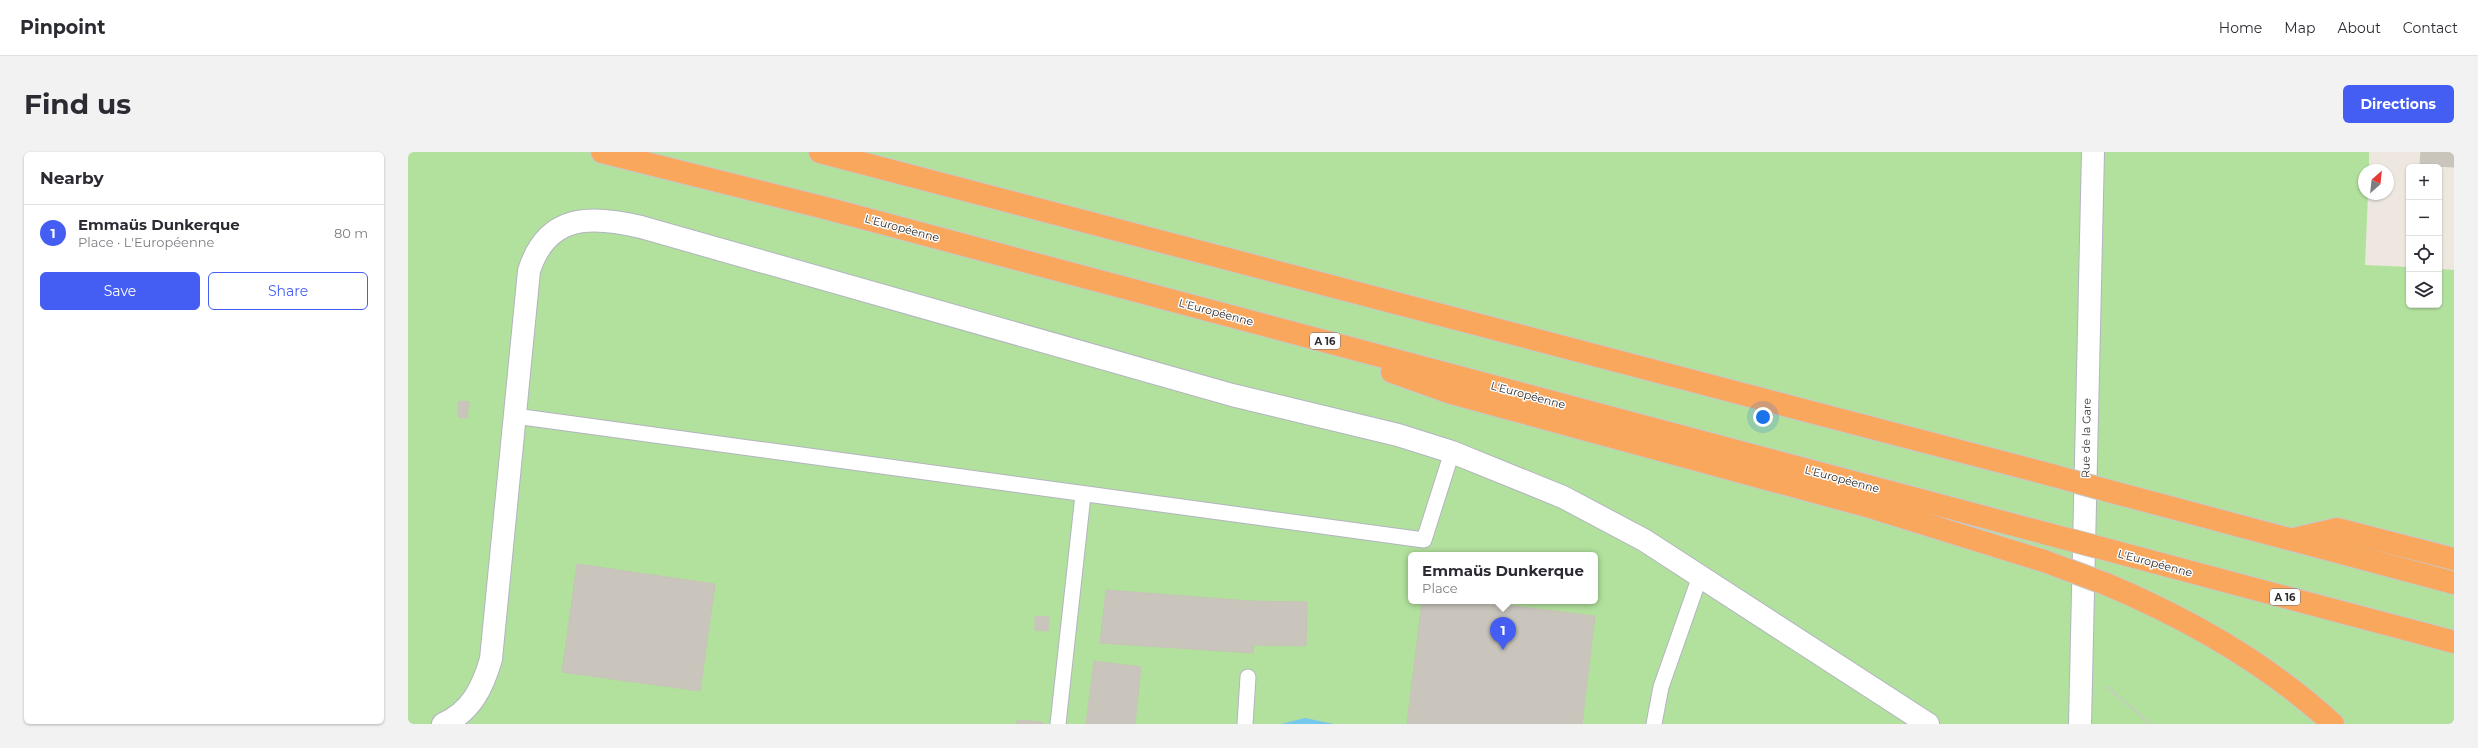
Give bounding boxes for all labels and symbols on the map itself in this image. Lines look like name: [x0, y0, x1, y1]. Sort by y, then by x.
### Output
north arrow: [2358, 164, 2394, 200]
street label: L'Européenne: [863, 211, 941, 245]
street label: L'Européenne: [1177, 295, 1255, 329]
road number: A 16: [1310, 333, 1340, 349]
street label: L'Européenne: [1489, 378, 1567, 412]
street label: Rue de la Gare: [2078, 397, 2094, 478]
your location: [1753, 407, 1773, 427]
street label: L'Européenne: [1803, 462, 1881, 496]
street label: L'Européenne: [2116, 546, 2194, 580]
road number: A 16: [2270, 589, 2300, 605]
pin: 1: [1490, 617, 1516, 650]

